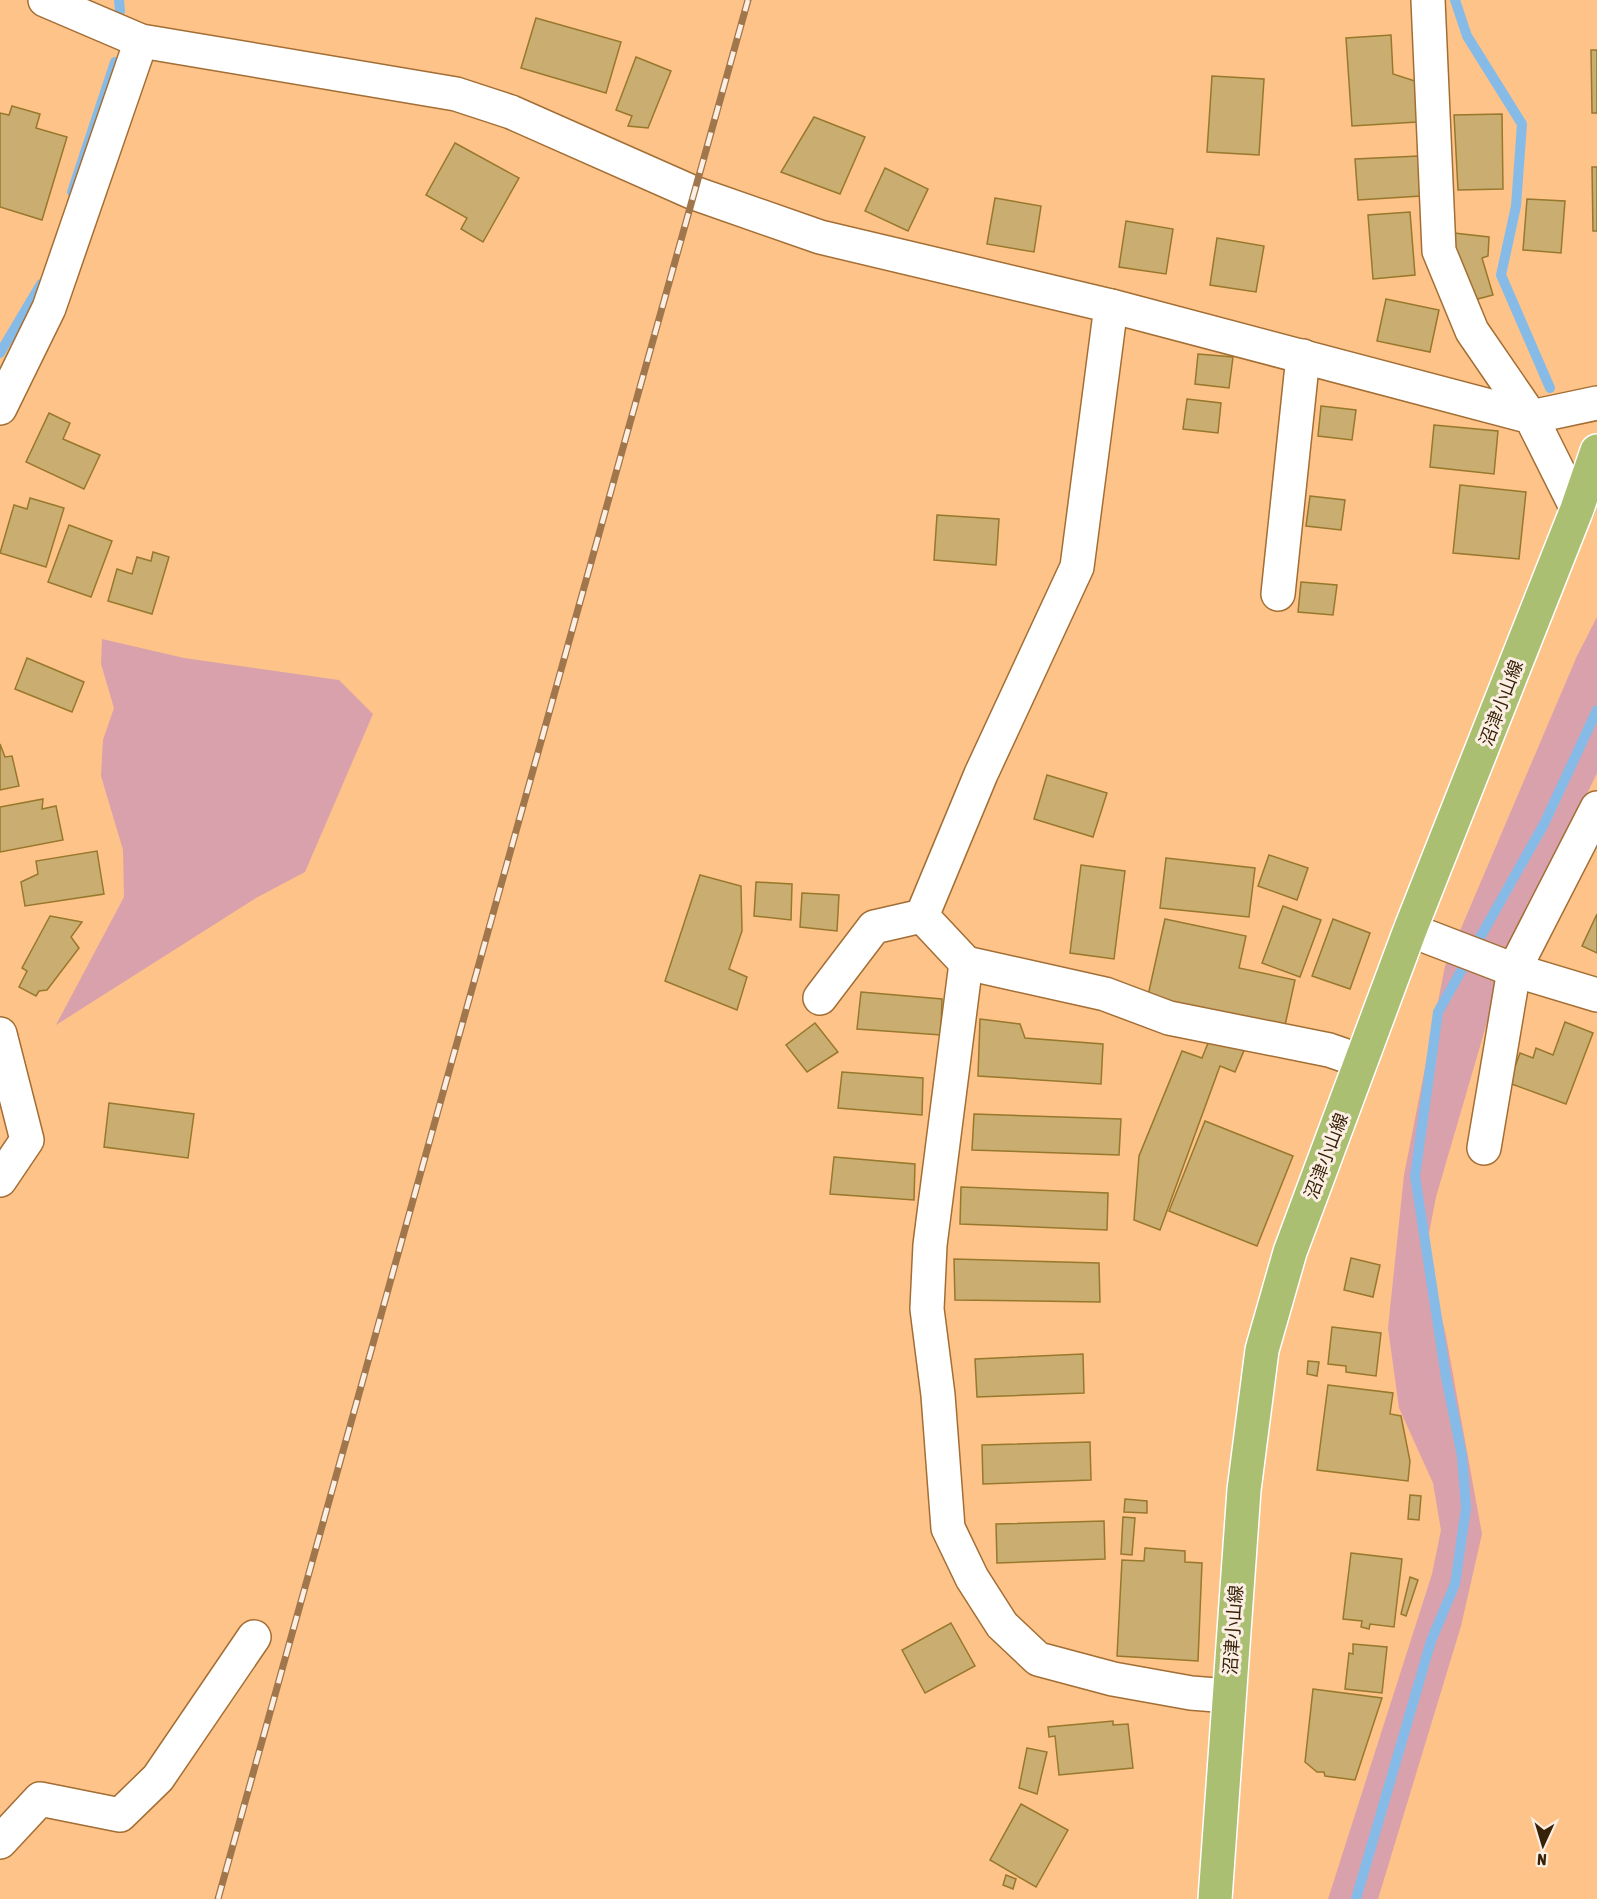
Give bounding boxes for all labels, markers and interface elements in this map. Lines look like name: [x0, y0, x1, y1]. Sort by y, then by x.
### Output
street label: 沼津小山線: [1475, 657, 1527, 749]
street label: 沼津小山線: [1300, 1110, 1352, 1202]
street label: 沼津小山線: [1219, 1584, 1247, 1676]
north arrow: [1513, 1815, 1573, 1875]
text: N: [1537, 1851, 1547, 1869]

